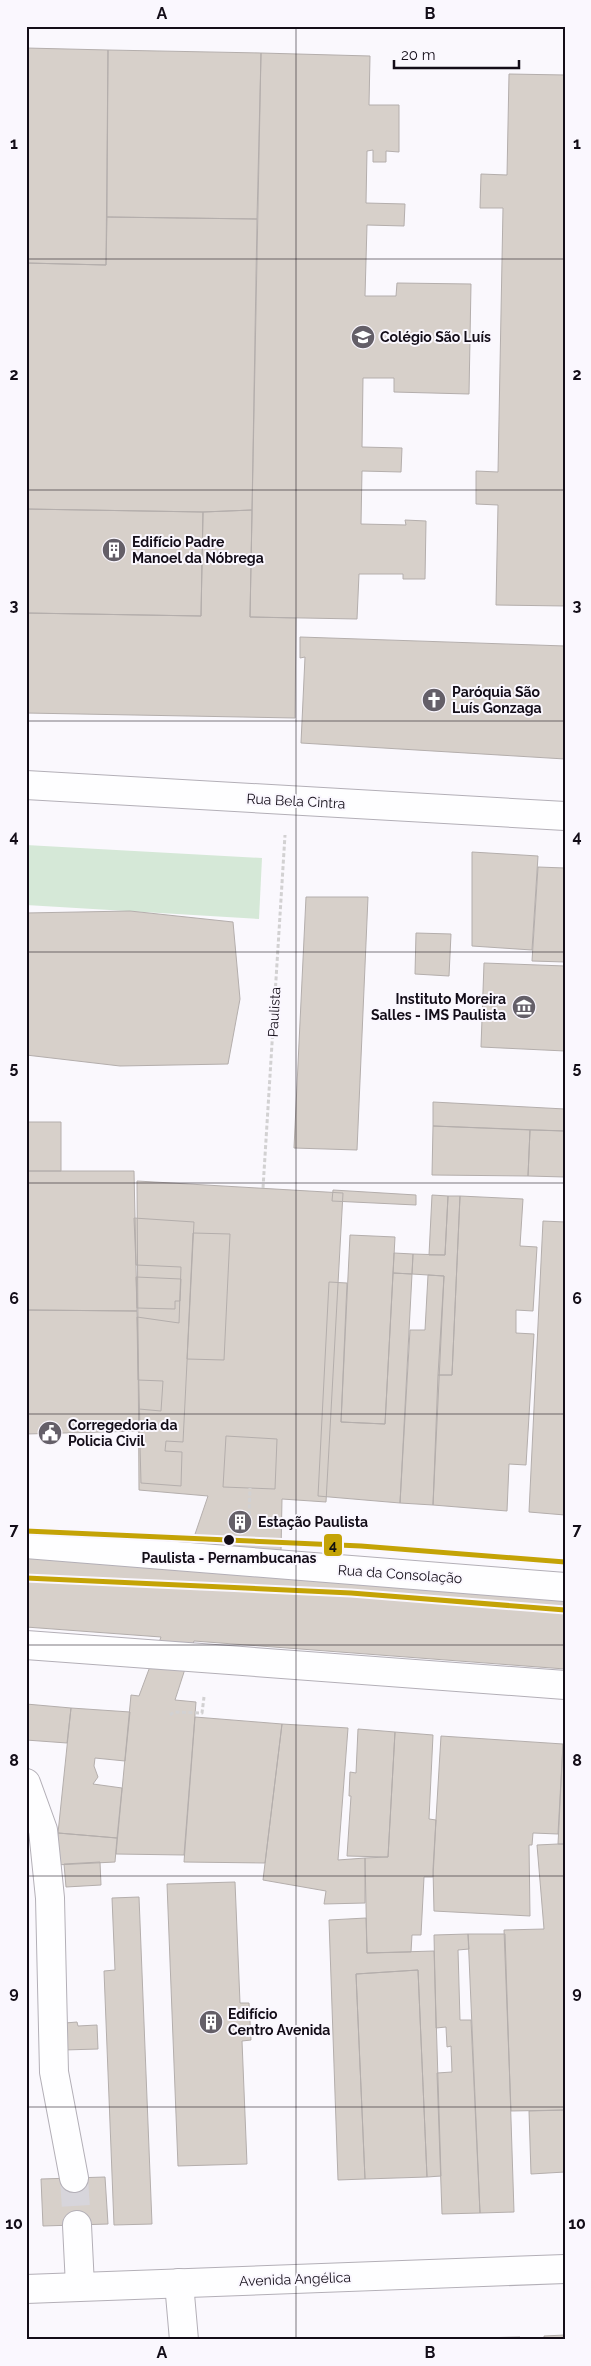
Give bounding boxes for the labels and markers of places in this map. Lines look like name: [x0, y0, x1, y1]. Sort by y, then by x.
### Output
school or university icon: Colégio São Luís: [350, 324, 376, 350]
place label: Colégio São Luís: [380, 329, 491, 345]
place label: Edifício Padre Manoel da Nóbrega: [132, 534, 264, 566]
building icon: Edifício Padre Manoel da Nóbrega: [101, 537, 127, 563]
place label: Paróquia São Luís Gonzaga: [452, 684, 542, 716]
church icon: Paróquia São Luís Gonzaga: [421, 687, 447, 713]
place label: Instituto Moreira Salles - IMS Paulista: [371, 991, 506, 1023]
museum icon: Instituto Moreira Salles - IMS Paulista: [511, 994, 537, 1020]
place label: Corregedoria da Policia Civil: [68, 1417, 177, 1449]
public building icon: Corregedoria da Policia Civil: [37, 1420, 63, 1446]
building icon: Estação Paulista: [227, 1509, 253, 1535]
place label: Estação Paulista: [258, 1514, 368, 1530]
marker: Paulista - Pernambucanas: [222, 1533, 236, 1547]
place label: Paulista - Pernambucanas: [142, 1550, 317, 1566]
place label: Edifício Centro Avenida: [228, 2006, 330, 2038]
building icon: Edifício Centro Avenida: [198, 2009, 224, 2035]

